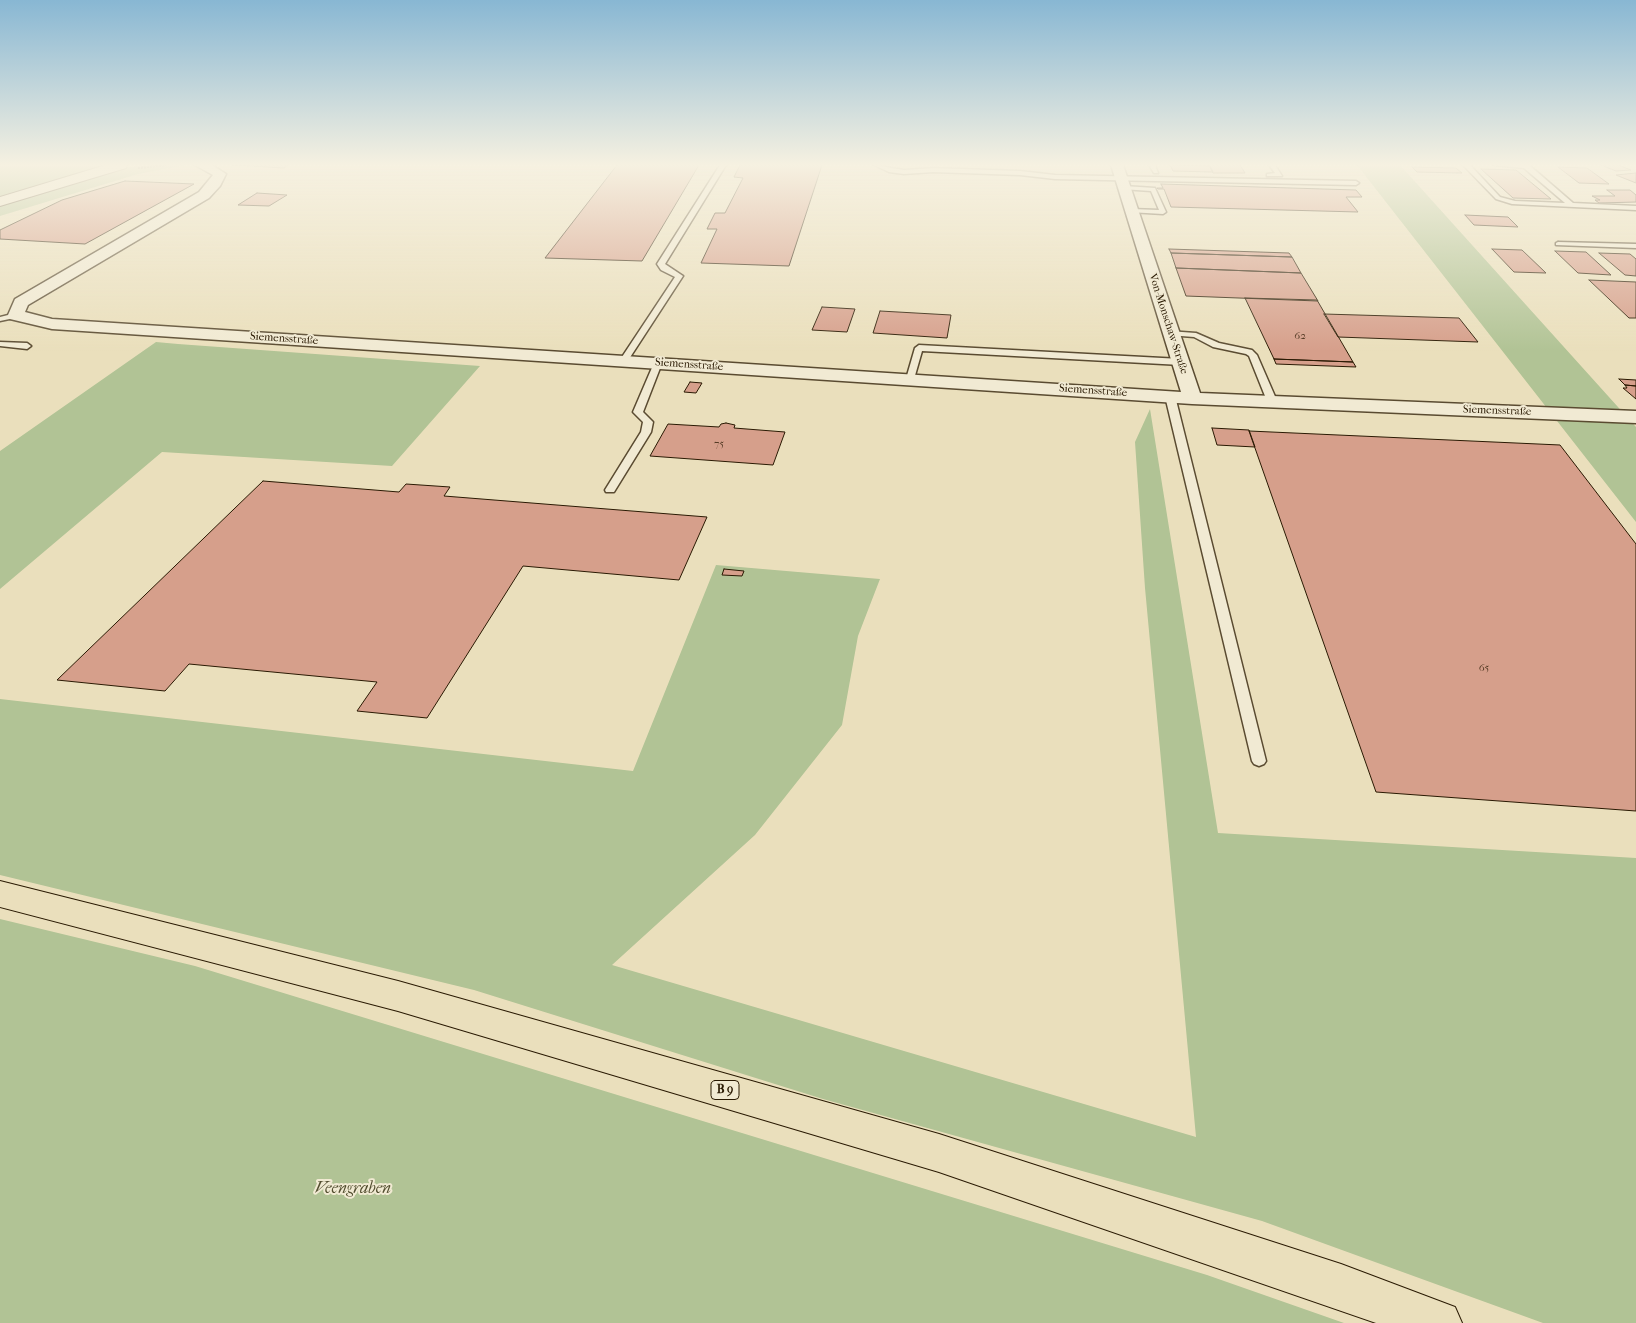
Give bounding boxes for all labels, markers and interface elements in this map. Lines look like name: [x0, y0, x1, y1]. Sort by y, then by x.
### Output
street label: Von-Monschaw-Straße: [1146, 272, 1190, 376]
house number: 62: [1294, 329, 1306, 343]
street label: Siemensstraße: [249, 330, 319, 348]
street label: Siemensstraße: [654, 356, 724, 374]
street label: Siemensstraße: [1058, 382, 1128, 400]
street label: Siemensstraße: [1463, 403, 1531, 419]
house number: 75: [714, 437, 724, 451]
house number: 65: [1479, 661, 1489, 675]
road number: B 9: [711, 1080, 739, 1100]
park label: Veengraben: [315, 1179, 391, 1199]

